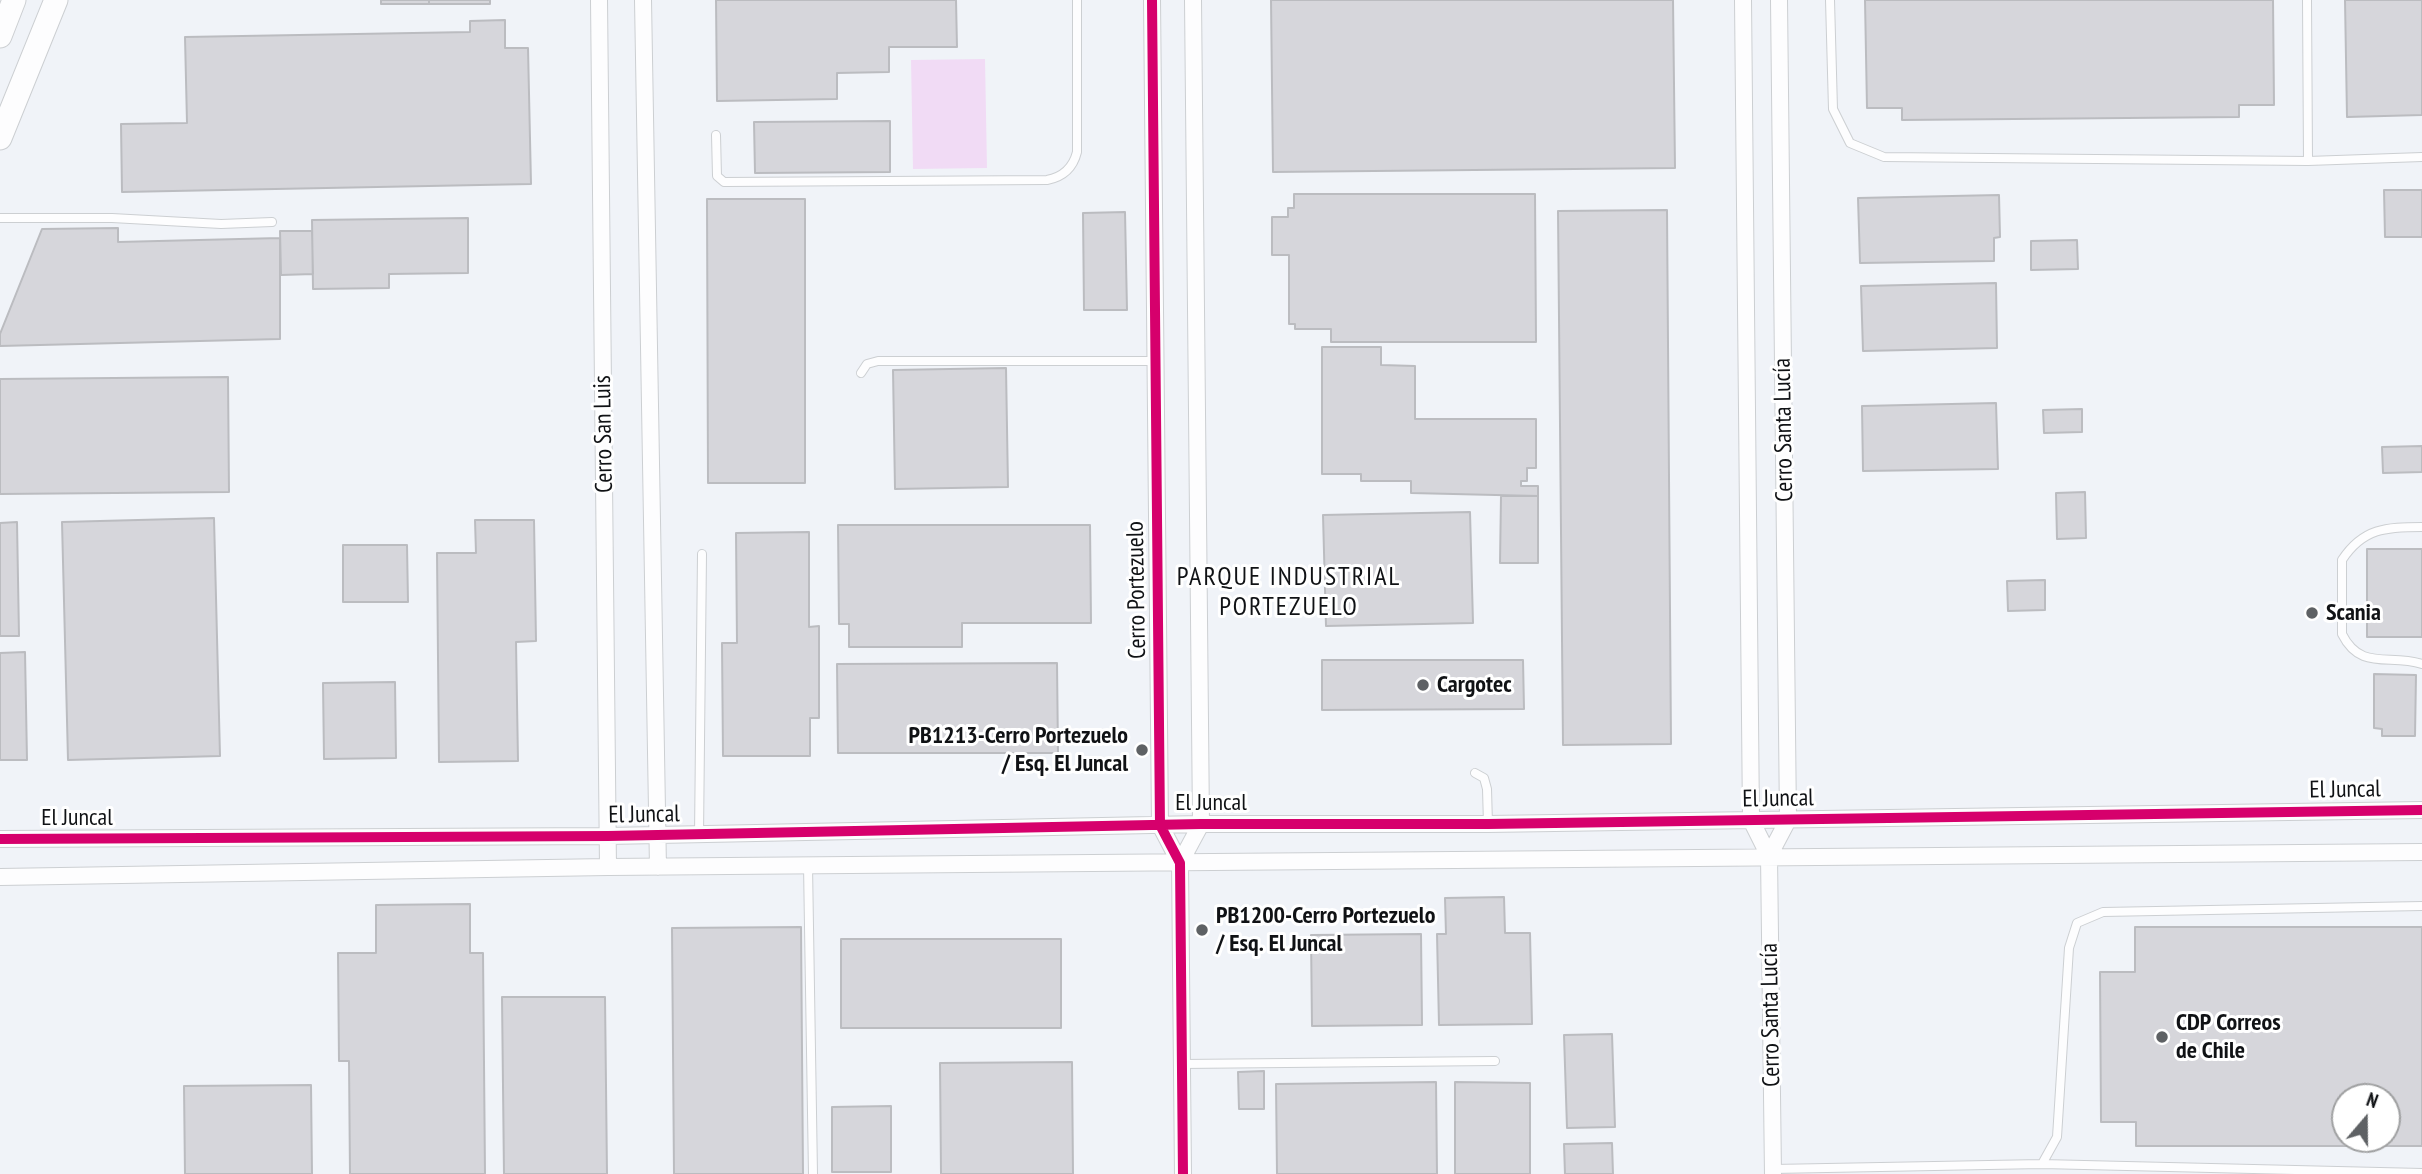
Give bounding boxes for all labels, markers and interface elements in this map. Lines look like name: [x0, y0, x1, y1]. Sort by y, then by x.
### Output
street label: Cerro Santa Lucía: [1768, 358, 1800, 502]
street label: Cerro San Luis: [589, 375, 619, 493]
street label: Cerro Portezuelo: [1121, 521, 1153, 659]
district label: PARQUE INDUSTRIAL PORTEZUELO: [1179, 562, 1399, 624]
place label: Scania: [2326, 599, 2381, 627]
marker: Scania: [2304, 605, 2320, 621]
place label: Cargotec: [1437, 671, 1512, 699]
marker: Cargotec: [1415, 677, 1431, 693]
place label: PB1213-Cerro Portezuelo / Esq. El Juncal: [909, 722, 1128, 778]
marker: PB1213-Cerro Portezuelo / Esq. El Juncal: [1134, 742, 1150, 758]
street label: El Juncal: [2309, 775, 2381, 805]
street label: El Juncal: [1742, 784, 1814, 814]
street label: El Juncal: [1175, 789, 1247, 817]
street label: El Juncal: [608, 800, 680, 830]
street label: El Juncal: [41, 804, 113, 832]
place label: PB1200-Cerro Portezuelo / Esq. El Juncal: [1216, 902, 1435, 958]
marker: PB1200-Cerro Portezuelo / Esq. El Juncal: [1194, 922, 1210, 938]
street label: Cerro Santa Lucía: [1755, 943, 1787, 1087]
place label: CDP Correos de Chile: [2176, 1009, 2281, 1065]
marker: CDP Correos de Chile: [2154, 1029, 2170, 1045]
north arrow: [2331, 1083, 2401, 1153]
text: N: [2364, 1087, 2381, 1113]

